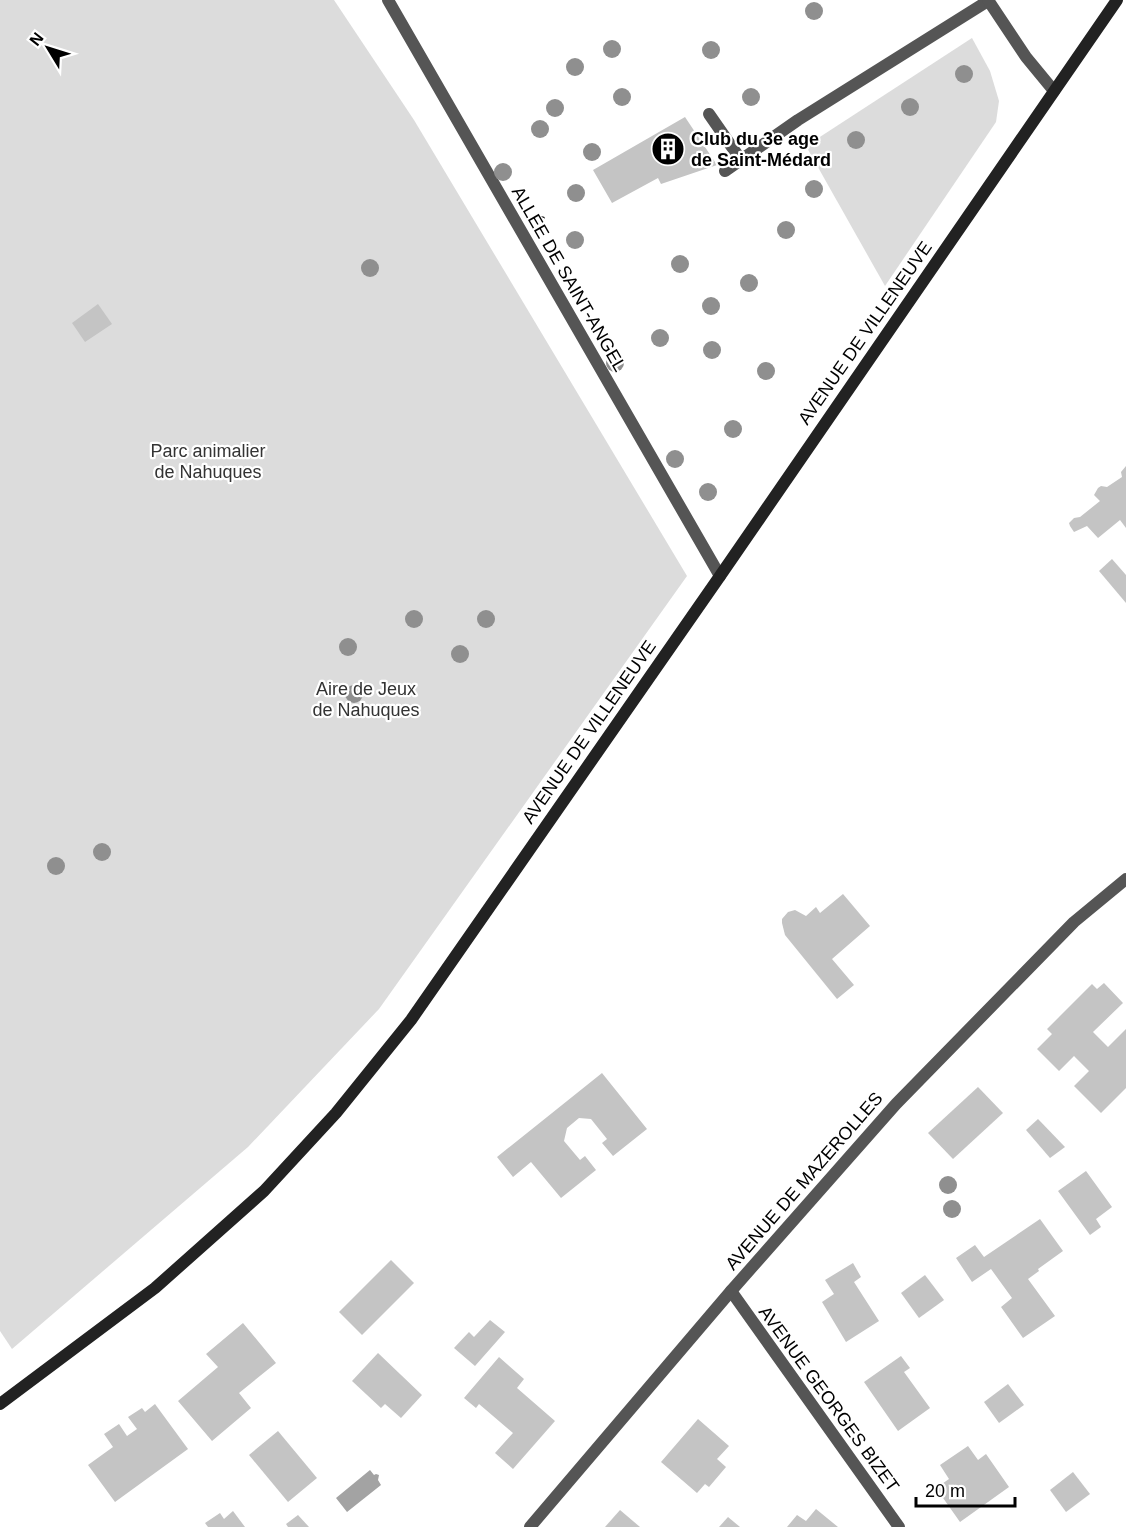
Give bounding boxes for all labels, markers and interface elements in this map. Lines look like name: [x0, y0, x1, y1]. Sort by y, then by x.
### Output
north arrow: [18, 18, 78, 78]
text: N: [26, 29, 47, 49]
place label: Club du 3e age de Saint-Médard: [691, 129, 831, 170]
building icon: Club du 3e age de Saint-Médard: [650, 131, 686, 167]
street label: ALLÉE DE SAINT-ANGEL: [508, 183, 630, 375]
street label: AVENUE DE VILLENEUVE: [794, 238, 936, 428]
park label: Parc animalier de Nahuques: [150, 441, 266, 482]
street label: AVENUE DE VILLENEUVE: [518, 637, 660, 827]
park label: Aire de Jeux de Nahuques: [312, 679, 420, 720]
street label: AVENUE DE MAZEROLLES: [721, 1088, 887, 1274]
street label: AVENUE GEORGES BIZET: [755, 1302, 903, 1496]
scale bar: [916, 1470, 1015, 1508]
text: 20 m: [925, 1481, 965, 1501]

